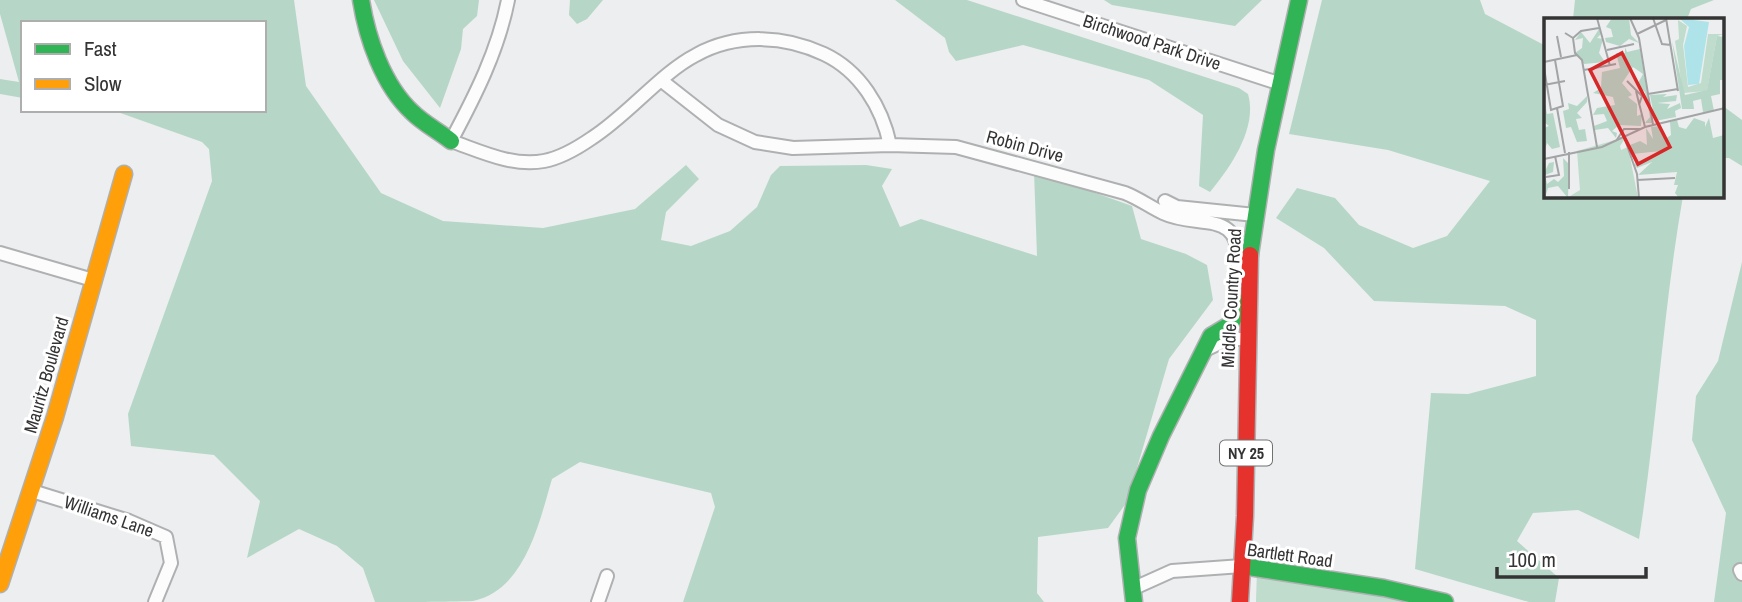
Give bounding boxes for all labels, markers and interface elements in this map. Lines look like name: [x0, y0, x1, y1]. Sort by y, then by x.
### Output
street label: Birchwood Park Drive: [1080, 8, 1224, 76]
inset map: [1544, 18, 1724, 198]
legend: [21, 21, 266, 112]
text: Fast: [84, 34, 117, 63]
text: Slow: [84, 69, 122, 98]
street label: Robin Drive: [984, 124, 1066, 168]
street label: Middle Country Road: [1215, 228, 1247, 368]
street label: Mauritz Boulevard: [17, 314, 75, 436]
road number: NY 25: [1220, 440, 1272, 466]
street label: Williams Lane: [61, 489, 157, 543]
scale bar: [1497, 536, 1646, 580]
street label: Bartlett Road: [1246, 537, 1334, 573]
text: 100 m: [1508, 545, 1556, 574]

